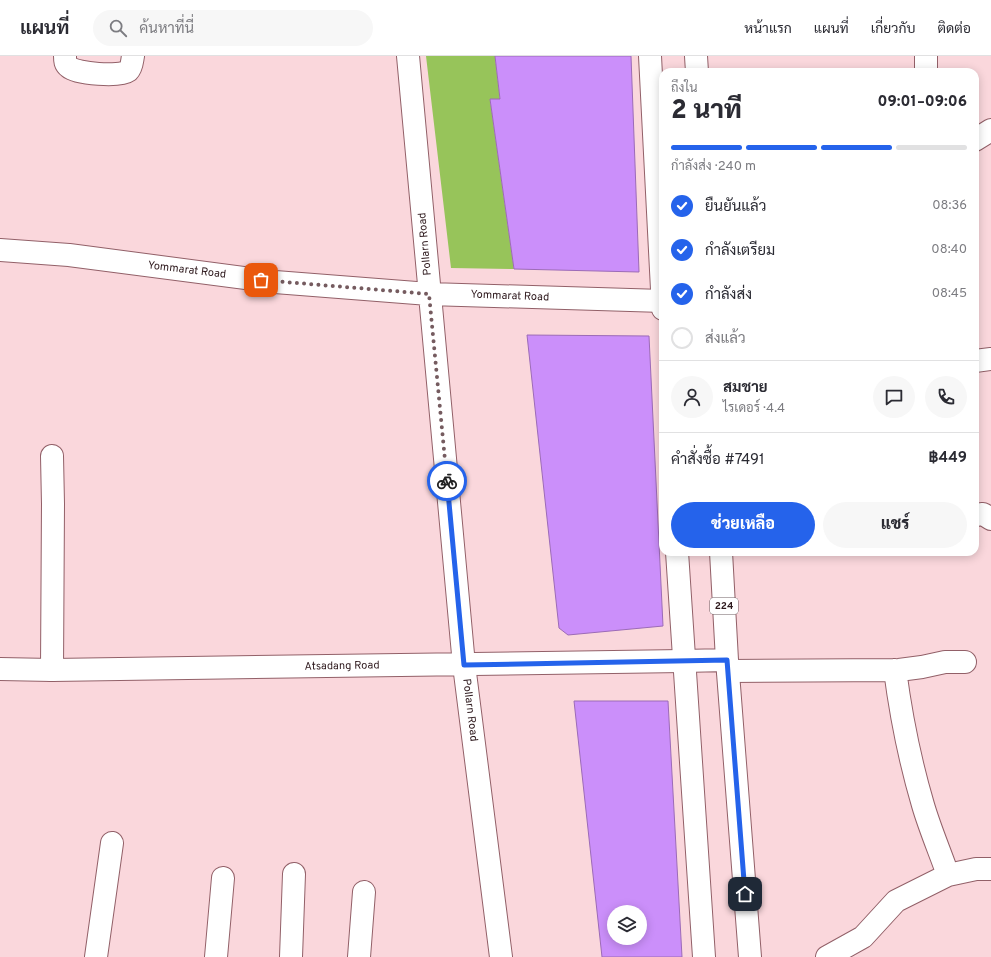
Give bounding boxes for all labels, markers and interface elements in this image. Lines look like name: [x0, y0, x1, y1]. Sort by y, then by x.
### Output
search box: [93, 10, 373, 46]
text: แผนที่: [20, 17, 69, 41]
icon: search: [107, 17, 129, 39]
text: ค้นหาที่นี่: [139, 20, 194, 39]
text: หน้าแรก: [744, 21, 792, 38]
text: แผนที่: [814, 21, 849, 38]
text: เกี่ยวกับ: [871, 21, 915, 38]
text: ติดต่อ: [937, 21, 971, 38]
text: ถึงใน: [671, 81, 698, 97]
text: 09:01–09:06: [878, 93, 967, 112]
text: 2 นาที: [671, 95, 742, 128]
text: กำลังส่ง · 240 m: [671, 159, 756, 175]
icon: check: [671, 195, 693, 217]
text: ยืนยันแล้ว: [705, 198, 766, 217]
text: 08:36: [932, 198, 967, 214]
street label: Pollarn Road: [415, 212, 435, 276]
icon: check: [671, 239, 693, 261]
text: กำลังเตรียม: [705, 242, 775, 261]
text: 08:40: [931, 242, 967, 258]
street label: Yommarat Road: [147, 258, 227, 282]
pin: [244, 263, 278, 297]
icon: bag: [250, 269, 272, 291]
icon: check: [671, 283, 693, 305]
text: กำลังส่ง: [705, 286, 752, 305]
text: 08:45: [932, 286, 967, 302]
street label: Yommarat Road: [470, 288, 550, 304]
text: ส่งแล้ว: [705, 330, 746, 349]
button: person: [671, 376, 713, 418]
button: chat: [873, 376, 915, 418]
button: phone: [925, 376, 967, 418]
text: สมชาย: [723, 379, 768, 398]
text: ไรเดอร์ · 4.4: [723, 401, 785, 417]
text: ฿449: [928, 449, 967, 468]
text: คำสั่งซื้อ #7491: [671, 451, 765, 470]
courier: [427, 461, 467, 501]
icon: bike: [436, 470, 458, 492]
button: ช่วยเหลือ: [671, 502, 815, 548]
button: แชร์: [823, 502, 967, 548]
road number: 224: [710, 598, 738, 614]
street label: Atsadang Road: [304, 658, 380, 674]
street label: Pollarn Road: [459, 678, 481, 742]
pin: [728, 877, 762, 911]
icon: home: [734, 883, 756, 905]
map controls: [607, 905, 647, 945]
button: layers: [607, 905, 647, 945]

